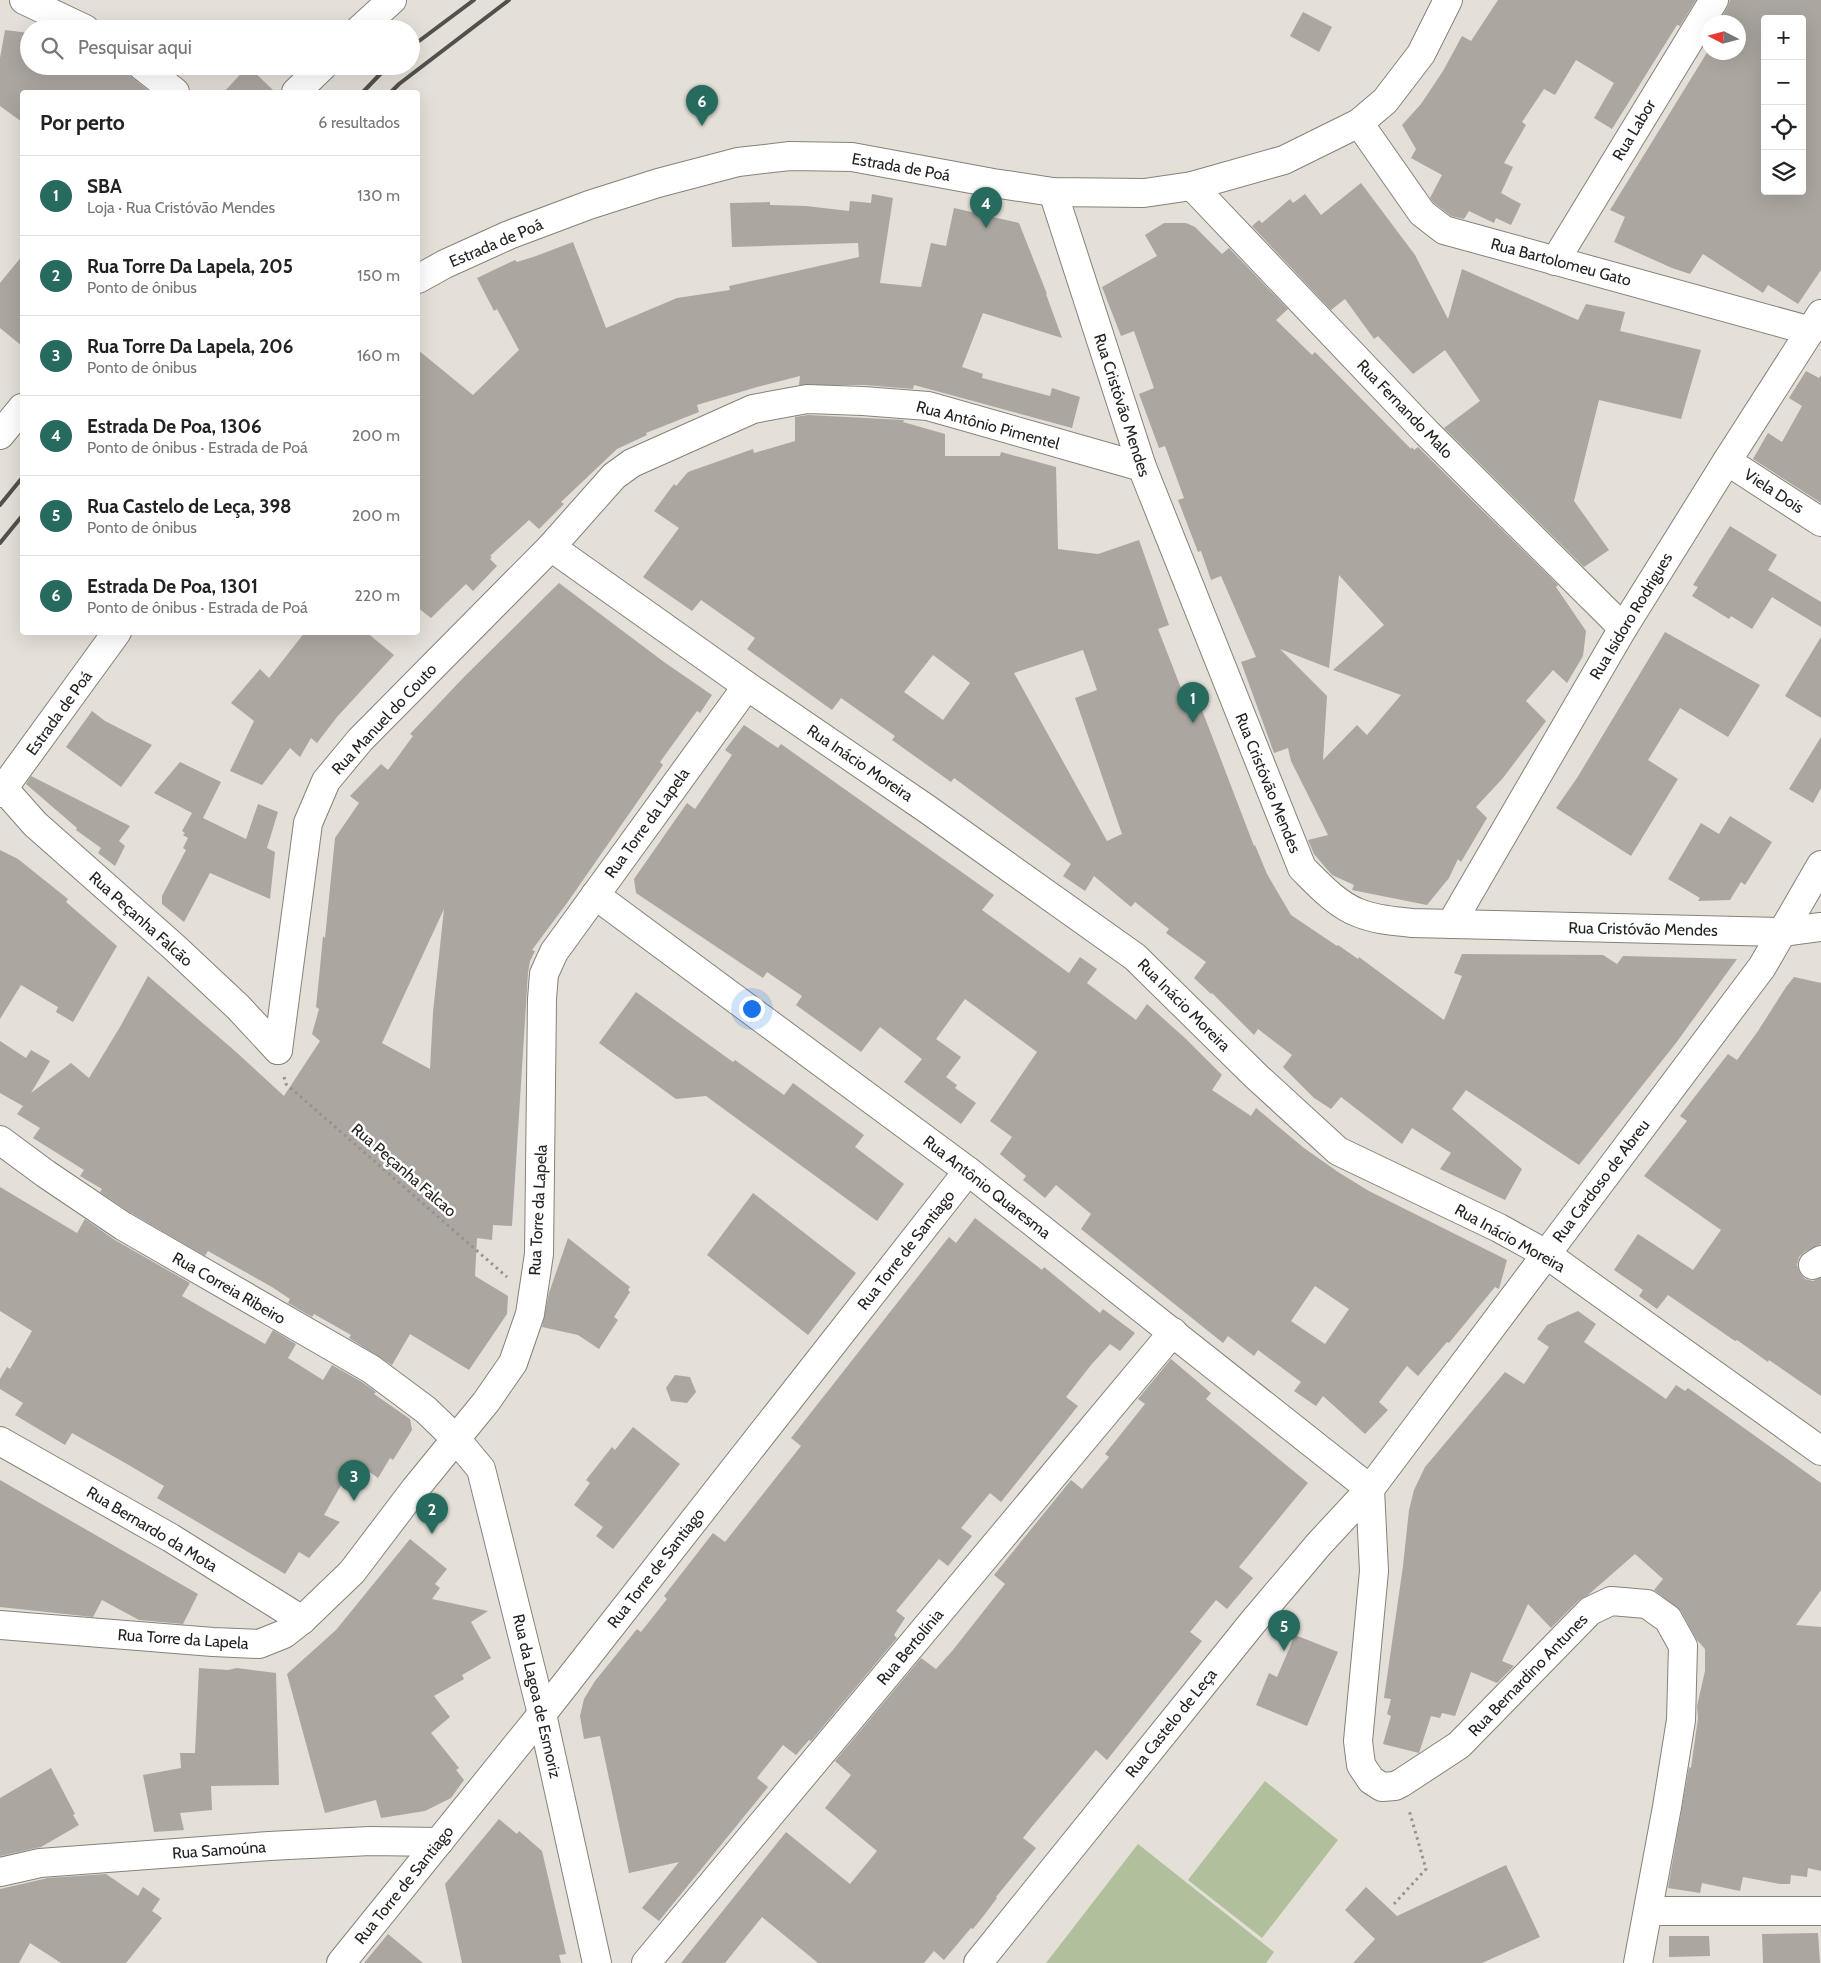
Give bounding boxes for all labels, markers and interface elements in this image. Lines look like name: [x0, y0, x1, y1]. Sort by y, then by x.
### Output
north arrow: [1701, 15, 1746, 60]
map controls: [1761, 15, 1806, 195]
button: +: [1761, 15, 1806, 60]
search box: [20, 20, 420, 75]
icon: search: [38, 34, 66, 62]
text: Pesquisar aqui: [78, 36, 192, 59]
button: −: [1761, 60, 1806, 105]
pin: 6: [686, 85, 718, 126]
street label: Rua Labor: [1608, 95, 1660, 164]
button: locate: [1761, 105, 1806, 150]
text: Por perto: [40, 110, 125, 135]
text: 6 resultados: [318, 113, 400, 132]
street label: Estrada de Poá: [850, 149, 952, 185]
button: layers: [1761, 150, 1806, 195]
text: SBA: [87, 175, 122, 198]
text: 1: [53, 186, 59, 205]
text: 130 m: [357, 186, 400, 205]
pin: 4: [970, 187, 1002, 228]
text: Loja · Rua Cristóvão Mendes: [87, 198, 275, 217]
street label: Estrada de Poá: [446, 215, 546, 271]
street label: Rua Bartolomeu Gato: [1489, 234, 1634, 290]
text: Rua Torre Da Lapela, 205: [87, 255, 293, 278]
text: 2: [52, 266, 60, 285]
text: 150 m: [357, 266, 400, 285]
text: Ponto de ônibus: [87, 278, 197, 297]
street label: Rua Cristóvão Mendes: [1090, 331, 1154, 479]
text: Rua Torre Da Lapela, 206: [87, 335, 293, 358]
text: 3: [52, 346, 60, 365]
text: 160 m: [357, 346, 400, 365]
street label: Rua Fernando Malo: [1353, 356, 1457, 462]
text: Ponto de ônibus: [87, 358, 197, 377]
street label: Rua Antônio Pimentel: [914, 397, 1062, 453]
text: Estrada De Poa, 1306: [87, 415, 262, 438]
text: 4: [51, 426, 61, 445]
text: 200 m: [352, 426, 400, 445]
text: Ponto de ônibus · Estrada de Poá: [87, 438, 308, 457]
street label: Viela Dois: [1741, 465, 1808, 518]
text: Rua Castelo de Leça, 398: [87, 495, 292, 518]
text: 5: [52, 506, 60, 525]
text: 200 m: [352, 506, 400, 525]
text: Ponto de ônibus: [87, 518, 197, 537]
street label: Rua Isidoro Rodrigues: [1586, 549, 1677, 683]
text: Estrada De Poa, 1301: [87, 575, 258, 598]
text: 6: [52, 586, 61, 605]
text: 220 m: [354, 586, 400, 605]
text: Ponto de ônibus · Estrada de Poá: [87, 598, 308, 617]
street label: Rua Manuel do Couto: [328, 659, 440, 778]
street label: Estrada de Poá: [22, 667, 96, 759]
pin: 1: [1177, 682, 1209, 723]
street label: Rua Cristóvão Mendes: [1231, 710, 1305, 856]
street label: Rua Inácio Moreira: [804, 721, 917, 806]
street label: Rua Torre da Lapela: [601, 764, 693, 882]
street label: Rua Peçanha Falcão: [85, 868, 197, 971]
street label: Rua Cristóvão Mendes: [1568, 918, 1718, 940]
street label: Rua Inácio Moreira: [1134, 955, 1235, 1056]
your location: [739, 996, 765, 1022]
street label: Rua Cardoso de Abreu: [1549, 1116, 1653, 1246]
street label: Rua Peçanha Falcao: [348, 1119, 460, 1221]
street label: Rua Antônio Quaresma: [920, 1131, 1055, 1243]
street label: Rua Torre da Lapela: [525, 1144, 551, 1276]
street label: Rua Torre de Santiago: [853, 1186, 959, 1314]
street label: Rua Inácio Moreira: [1451, 1200, 1569, 1276]
street label: Rua Correia Ribeiro: [169, 1248, 289, 1328]
pin: 3: [338, 1460, 370, 1501]
street label: Rua Bernardo da Mota: [83, 1482, 221, 1576]
pin: 2: [416, 1493, 448, 1534]
street label: Rua Torre de Santiago: [603, 1504, 709, 1632]
street label: Rua Bertolínia: [873, 1605, 947, 1689]
street label: Rua Bernardino Antunes: [1464, 1609, 1592, 1740]
pin: 5: [1268, 1610, 1300, 1651]
street label: Rua da Lagoa de Esmoriz: [509, 1612, 565, 1780]
street label: Rua Torre da Lapela: [117, 1625, 249, 1653]
street label: Rua Castelo de Leça: [1121, 1664, 1221, 1781]
street label: Rua Torre de Santiago: [350, 1822, 458, 1948]
street label: Rua Samoúna: [171, 1837, 267, 1863]

